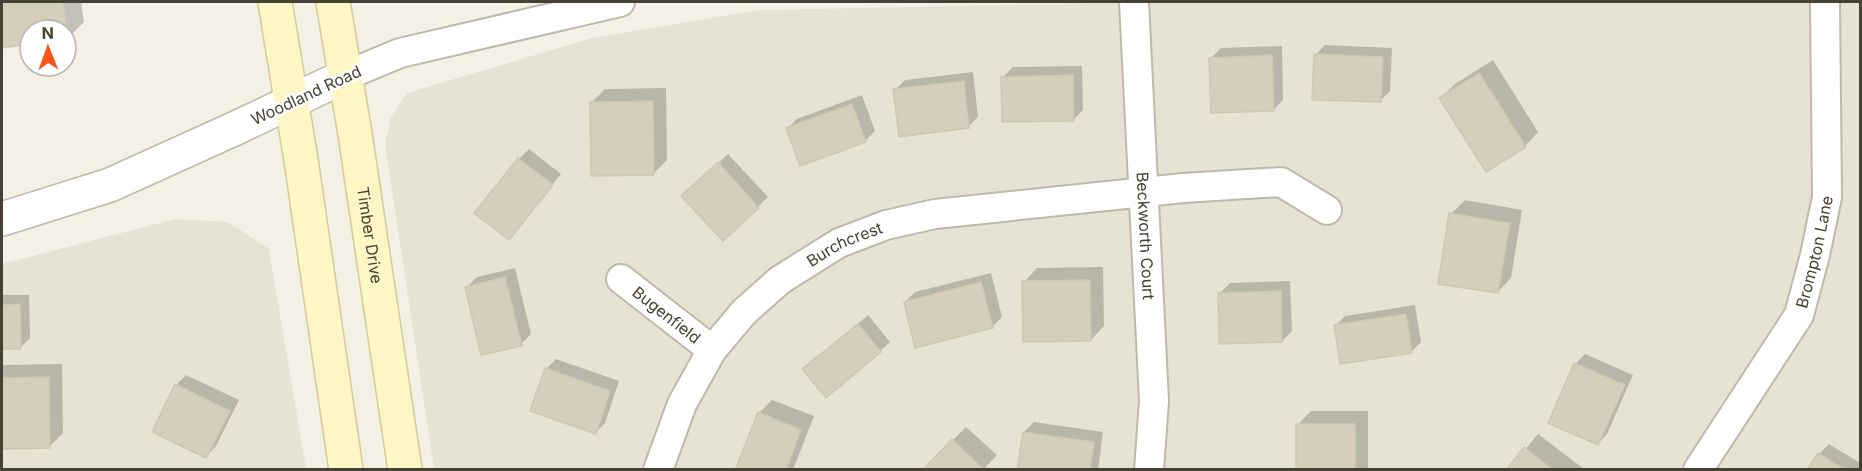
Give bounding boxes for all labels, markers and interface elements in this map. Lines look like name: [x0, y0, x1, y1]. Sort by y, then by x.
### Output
north arrow: [18, 18, 78, 78]
text: N: [41, 23, 54, 43]
street label: Woodland Road: [248, 61, 364, 129]
street label: Beckworth Court: [1133, 171, 1159, 300]
street label: Timber Drive: [353, 185, 387, 285]
street label: Brompton Lane: [1791, 194, 1837, 310]
street label: Burchcrest: [803, 217, 885, 271]
street label: Bugenfield: [629, 282, 705, 348]

